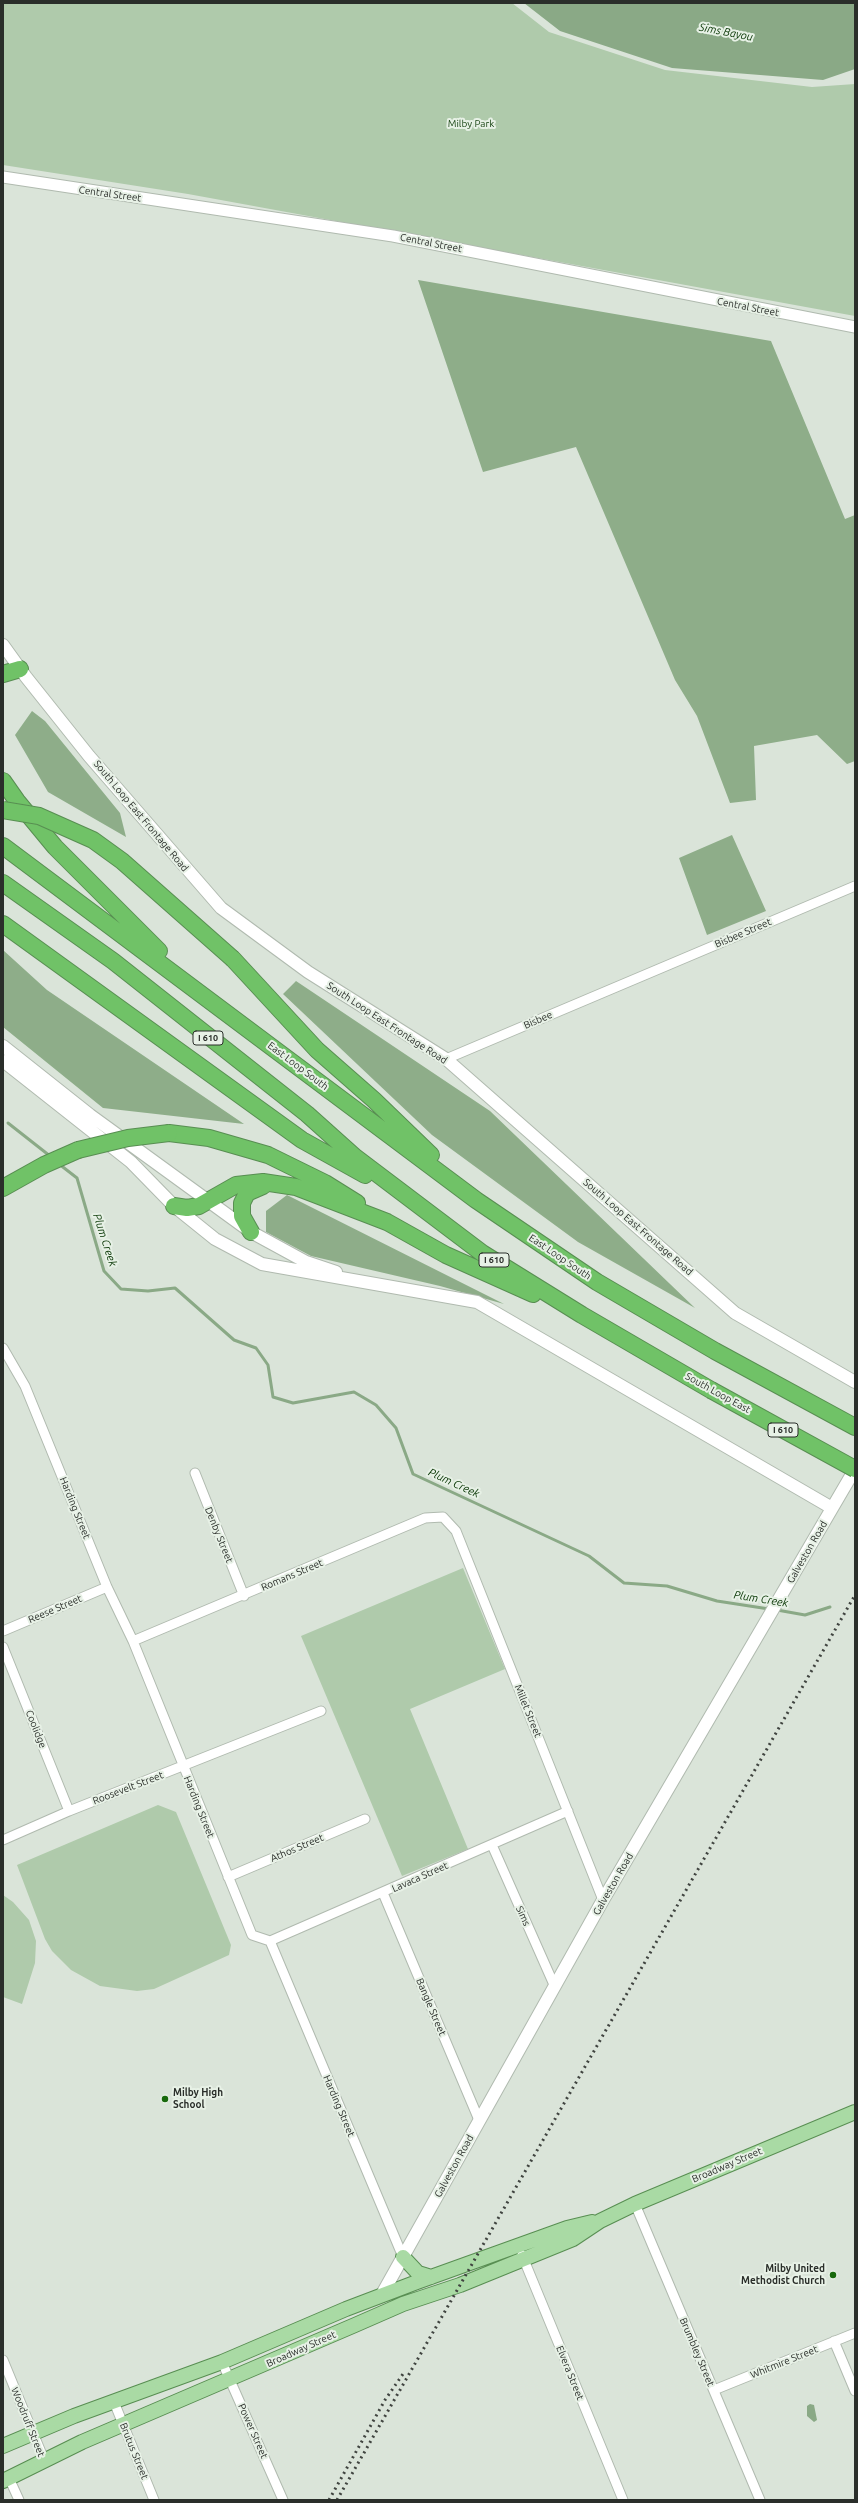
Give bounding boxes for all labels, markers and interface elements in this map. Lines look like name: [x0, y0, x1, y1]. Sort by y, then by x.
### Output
water label: Sims Bayou: [698, 20, 754, 44]
park label: Milby Park: [448, 118, 494, 130]
street label: Central Street: [78, 184, 142, 204]
street label: Central Street: [399, 231, 463, 255]
street label: Central Street: [716, 295, 780, 319]
street label: South Loop East Frontage Road: [91, 758, 191, 874]
street label: Bisbee Street: [713, 916, 773, 950]
street label: South Loop East Frontage Road: [325, 980, 449, 1066]
street label: Bisbee: [522, 1009, 554, 1031]
road number: I 610: [193, 1031, 223, 1045]
street label: East Loop South: [265, 1039, 331, 1093]
street label: South Loop East Frontage Road: [581, 1176, 695, 1278]
water label: Plum Creek: [90, 1212, 120, 1268]
street label: East Loop South: [527, 1232, 593, 1282]
road number: I 610: [479, 1253, 509, 1267]
street label: South Loop East: [683, 1370, 753, 1416]
road number: I 610: [768, 1423, 798, 1437]
water label: Plum Creek: [426, 1465, 482, 1501]
street label: Harding Street: [57, 1475, 93, 1541]
street label: Denby Street: [202, 1505, 236, 1565]
street label: Galveston Road: [784, 1519, 830, 1585]
street label: Romans Street: [259, 1557, 325, 1593]
water label: Plum Creek: [733, 1588, 789, 1610]
street label: Reese Street: [26, 1592, 84, 1626]
street label: Millet Street: [512, 1683, 544, 1739]
street label: Coolidge: [23, 1708, 49, 1750]
street label: Roosevelt Street: [91, 1769, 165, 1807]
street label: Harding Street: [181, 1774, 217, 1840]
street label: Athos Street: [269, 1831, 325, 1865]
street label: Galveston Road: [590, 1851, 636, 1917]
street label: Lavaca Street: [390, 1859, 450, 1895]
street label: Sims: [513, 1904, 533, 1928]
street label: Bangle Street: [414, 1976, 448, 2038]
street label: Harding Street: [321, 2073, 357, 2139]
place label: Milby High School: [173, 2087, 223, 2110]
marker: Milby High School: [160, 2094, 170, 2104]
street label: Galveston Road: [432, 2133, 476, 2199]
street label: Broadway Street: [690, 2145, 764, 2185]
place label: Milby United Methodist Church: [741, 2263, 825, 2286]
marker: Milby United Methodist Church: [828, 2270, 838, 2280]
street label: Brumbley Street: [677, 2316, 717, 2388]
street label: Broadway Street: [264, 2328, 338, 2370]
street label: Whitmire Street: [748, 2343, 820, 2381]
street label: Elvera Street: [554, 2344, 586, 2402]
street label: Woodruff Street: [9, 2385, 47, 2459]
street label: Power Street: [236, 2402, 270, 2460]
street label: Brutus Street: [117, 2421, 151, 2481]

